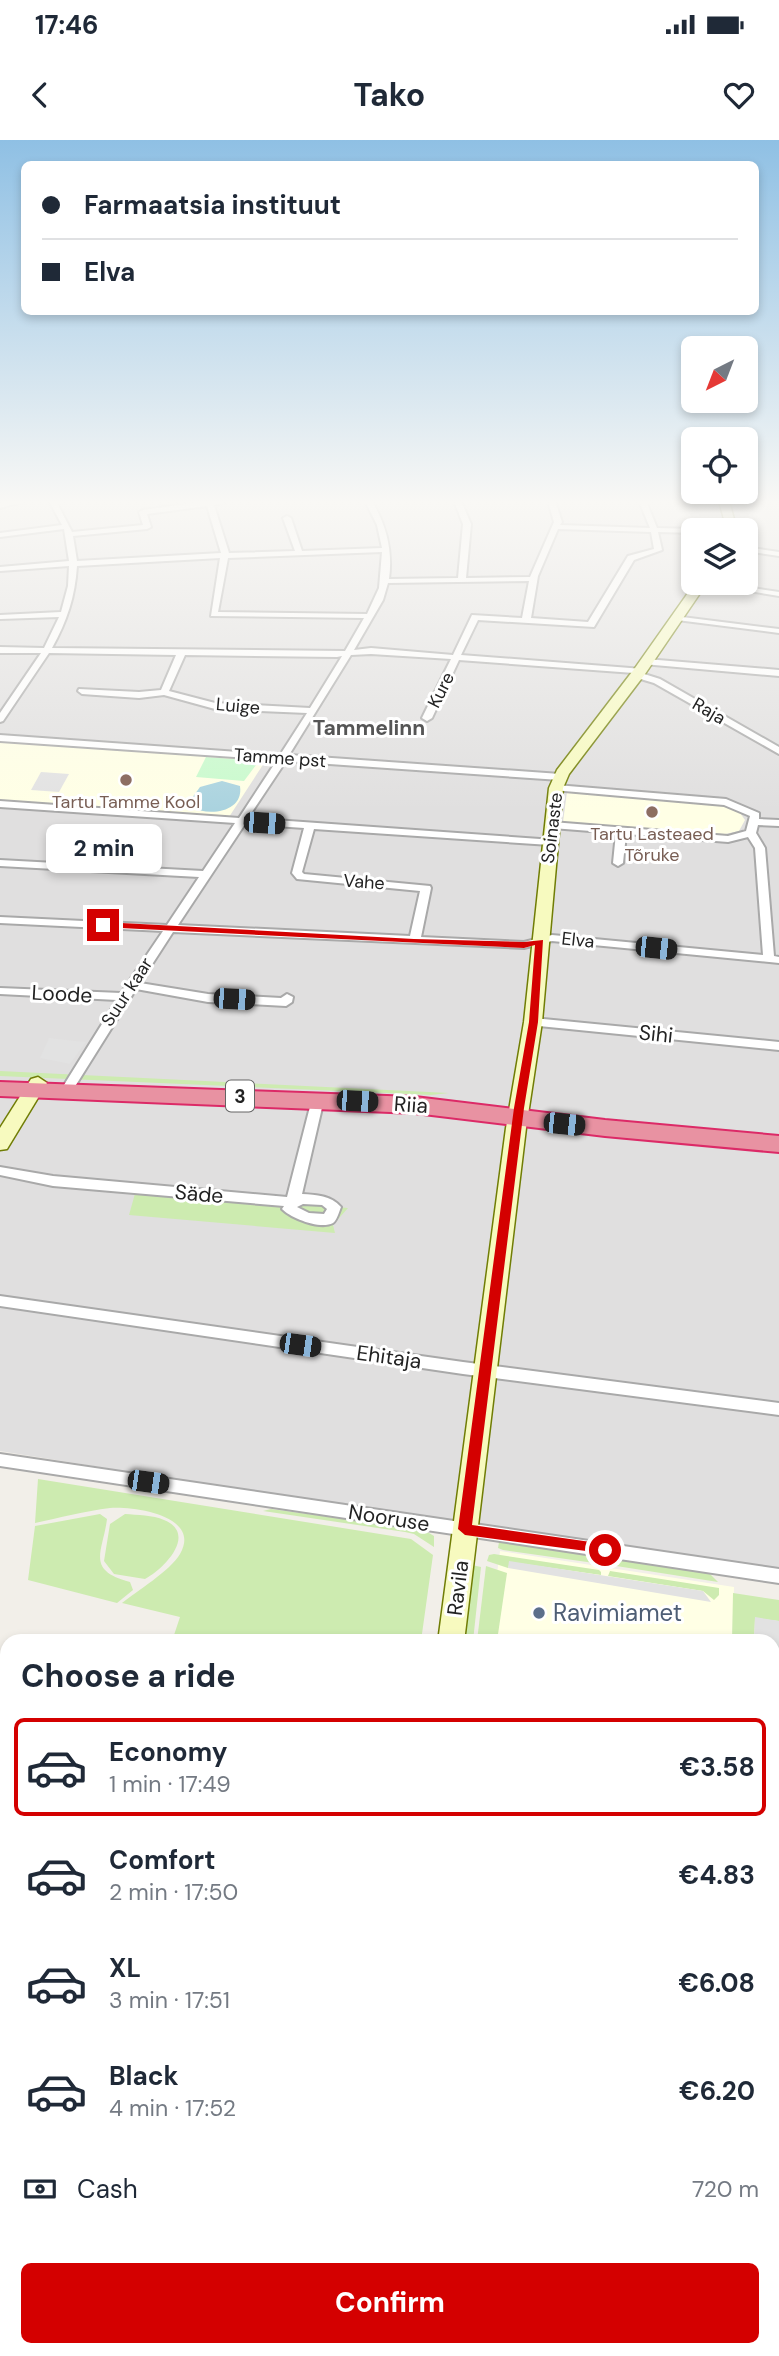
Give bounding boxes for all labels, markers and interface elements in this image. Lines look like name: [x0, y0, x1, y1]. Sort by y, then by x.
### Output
text: 17:46: [35, 8, 98, 42]
text: Tako: [354, 74, 425, 116]
icon: back: [21, 76, 59, 114]
icon: heart: [720, 76, 758, 114]
text: Farmaatsia instituut: [84, 188, 341, 222]
text: Elva: [84, 255, 135, 289]
north arrow: [681, 336, 758, 413]
map controls: [681, 336, 758, 595]
button: locate: [681, 427, 758, 504]
button: layers: [681, 518, 758, 595]
street label: Kure: [422, 668, 460, 712]
street label: Luige: [215, 692, 261, 720]
street label: Raja: [688, 692, 730, 730]
district label: Tammelinn: [313, 714, 425, 742]
street label: Tamme pst: [233, 743, 327, 773]
marker: Tartu Tamme Kool: [118, 772, 134, 788]
place label: Tartu Tamme Kool: [52, 790, 200, 814]
street label: Soinaste: [536, 791, 568, 865]
marker: Tartu Lasteaed Tõruke: [644, 804, 660, 820]
car: [243, 811, 286, 835]
place label: Tartu Lasteaed Tõruke: [590, 822, 714, 867]
callout: 2 min: [45, 824, 161, 872]
text: 2 min: [74, 833, 134, 863]
street label: Vahe: [343, 869, 385, 895]
route end: [87, 909, 119, 941]
street label: Elva: [560, 926, 596, 954]
car: [635, 935, 678, 961]
street label: Suur kaar: [96, 953, 158, 1031]
street label: Loode: [31, 978, 93, 1010]
car: [213, 987, 256, 1011]
street label: Sihi: [637, 1018, 675, 1050]
road number: 3: [226, 1080, 254, 1112]
car: [336, 1089, 379, 1113]
street label: Riia: [393, 1090, 429, 1120]
car: [543, 1111, 586, 1137]
street label: Säde: [174, 1178, 225, 1210]
car: [278, 1332, 323, 1358]
street label: Ehitaja: [355, 1339, 423, 1375]
car: [126, 1469, 171, 1495]
street label: Nooruse: [346, 1498, 432, 1538]
route start: [589, 1534, 621, 1566]
street label: Ravila: [441, 1559, 475, 1617]
place label: Ravimiamet: [553, 1597, 682, 1628]
marker: Ravimiamet: [531, 1605, 547, 1621]
text: Choose a ride: [21, 1655, 236, 1697]
text: Economy: [109, 1735, 227, 1769]
icon: car: [25, 1736, 88, 1799]
text: €3.58: [680, 1750, 755, 1784]
text: 1 min · 17:49: [109, 1769, 231, 1799]
text: Comfort: [109, 1843, 215, 1877]
icon: car: [25, 1844, 88, 1907]
text: €4.83: [679, 1858, 755, 1892]
text: 2 min · 17:50: [109, 1877, 238, 1907]
text: XL: [109, 1951, 141, 1985]
icon: car: [25, 1952, 88, 2015]
text: €6.08: [679, 1966, 755, 2000]
text: 3 min · 17:51: [109, 1985, 230, 2015]
text: Black: [109, 2059, 179, 2093]
icon: car: [25, 2060, 88, 2123]
text: €6.20: [679, 2074, 755, 2108]
text: 4 min · 17:52: [109, 2093, 236, 2123]
icon: cash: [21, 2170, 59, 2208]
text: Cash: [77, 2172, 138, 2206]
text: 720 m: [692, 2174, 759, 2204]
button: Confirm: [21, 2263, 759, 2343]

